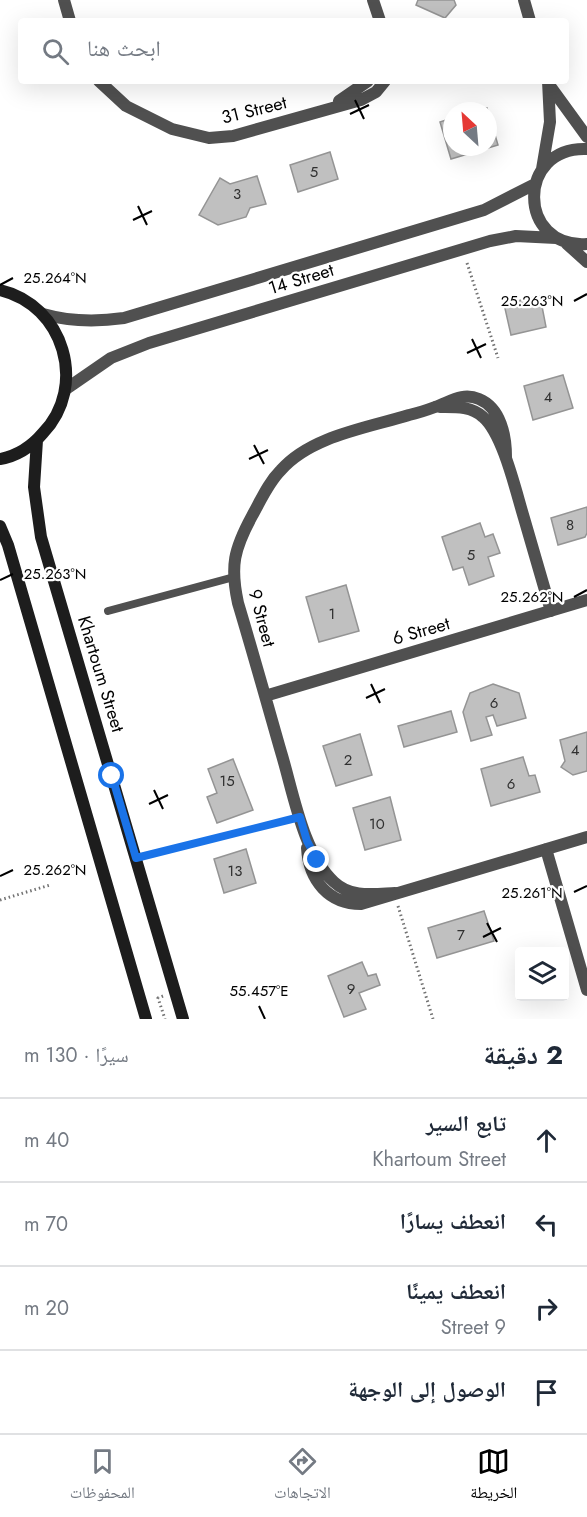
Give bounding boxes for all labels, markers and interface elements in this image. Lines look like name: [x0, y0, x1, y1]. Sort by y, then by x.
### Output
search box: [18, 18, 569, 84]
text: ابحث هنا: [87, 32, 161, 64]
icon: search: [39, 35, 72, 68]
street label: 31 Street: [219, 89, 290, 131]
north arrow: [443, 102, 497, 156]
house number: 5: [310, 161, 318, 183]
house number: 3: [233, 183, 241, 205]
street label: 14 Street: [265, 257, 337, 301]
text: 25.264°N: [23, 267, 87, 289]
text: 25.263°N: [501, 290, 563, 312]
house number: 4: [544, 386, 553, 408]
house number: 8: [566, 514, 574, 536]
house number: 5: [467, 544, 475, 566]
text: 25.263°N: [24, 563, 86, 585]
street label: 9 Street: [242, 586, 282, 650]
text: 25.262°N: [500, 586, 564, 608]
house number: 1: [329, 603, 335, 625]
street label: 6 Street: [389, 610, 453, 652]
street label: Khartoum Street: [71, 613, 131, 736]
house number: 6: [490, 692, 498, 714]
house number: 4: [571, 739, 580, 761]
house number: 2: [344, 749, 352, 771]
route start: [98, 762, 124, 788]
house number: 15: [219, 770, 235, 792]
house number: 6: [507, 773, 515, 795]
house number: 10: [369, 813, 385, 835]
route end: [303, 846, 329, 872]
text: 25.262°N: [23, 859, 87, 881]
house number: 13: [228, 860, 242, 882]
text: 25.261°N: [501, 882, 563, 904]
house number: 7: [457, 924, 465, 946]
map controls: [515, 947, 569, 1001]
button: layers: [515, 947, 569, 1001]
house number: 9: [347, 978, 355, 1000]
text: 55.457°E: [230, 980, 288, 1002]
text: 2 دقيقة: [484, 1036, 563, 1074]
text: سيرًا · 130 m: [24, 1041, 129, 1070]
text: تابع السير: [426, 1107, 506, 1139]
icon: ahead: [530, 1124, 563, 1157]
text: 40 m: [24, 1126, 69, 1155]
text: Khartoum Street: [372, 1145, 506, 1174]
text: انعطف يسارًا: [400, 1205, 506, 1237]
icon: left: [530, 1208, 563, 1241]
text: 70 m: [24, 1210, 68, 1239]
text: انعطف يمينًا: [406, 1275, 506, 1307]
icon: right: [530, 1292, 563, 1325]
text: 20 m: [24, 1294, 69, 1323]
text: 9 Street: [441, 1313, 506, 1342]
text: الوصول إلى الوجهة: [348, 1373, 506, 1405]
icon: arrive: [530, 1376, 563, 1409]
tab: المحفوظات: [70, 1445, 135, 1508]
tab: الاتجاهات: [274, 1445, 331, 1508]
tab: الخريطة: [470, 1445, 517, 1508]

